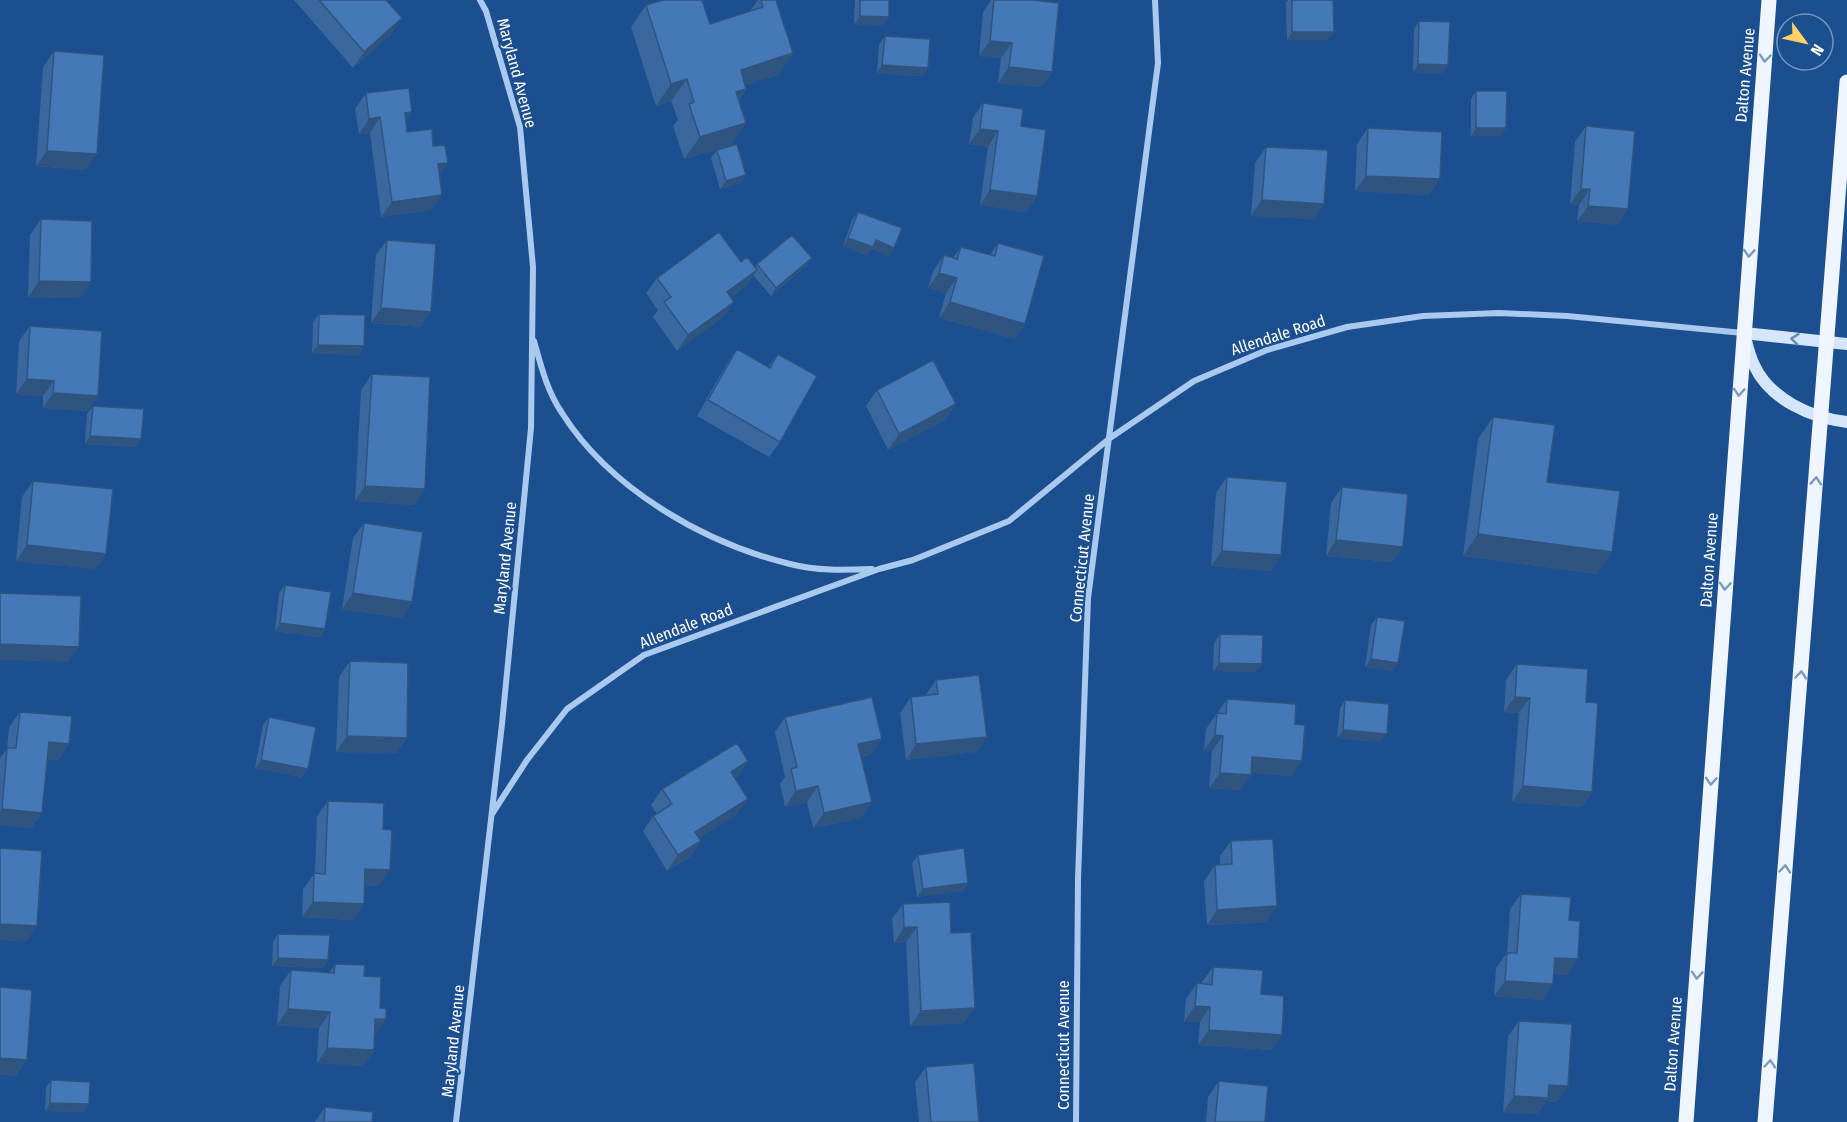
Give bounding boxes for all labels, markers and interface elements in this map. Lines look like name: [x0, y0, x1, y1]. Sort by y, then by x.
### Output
north arrow: [1775, 12, 1835, 72]
street label: Maryland Avenue: [493, 16, 541, 130]
street label: Dalton Avenue: [1731, 27, 1759, 123]
text: N: [1807, 41, 1828, 59]
one-way arrow: [1759, 54, 1772, 63]
one-way arrow: [1743, 248, 1756, 257]
street label: Allendale Road: [1228, 311, 1328, 359]
one-way arrow: [1791, 333, 1800, 346]
one-way arrow: [1733, 387, 1746, 396]
one-way arrow: [1810, 476, 1823, 485]
street label: Connecticut Avenue: [1066, 493, 1098, 623]
street label: Maryland Avenue: [490, 501, 520, 615]
street label: Dalton Avenue: [1696, 512, 1722, 608]
one-way arrow: [1719, 582, 1732, 591]
street label: Allendale Road: [637, 600, 735, 652]
one-way arrow: [1794, 670, 1807, 679]
one-way arrow: [1705, 776, 1718, 785]
one-way arrow: [1778, 865, 1791, 874]
one-way arrow: [1690, 971, 1703, 980]
street label: Connecticut Avenue: [1054, 980, 1073, 1110]
street label: Maryland Avenue: [438, 984, 468, 1098]
street label: Dalton Avenue: [1660, 996, 1686, 1092]
one-way arrow: [1763, 1059, 1776, 1068]

